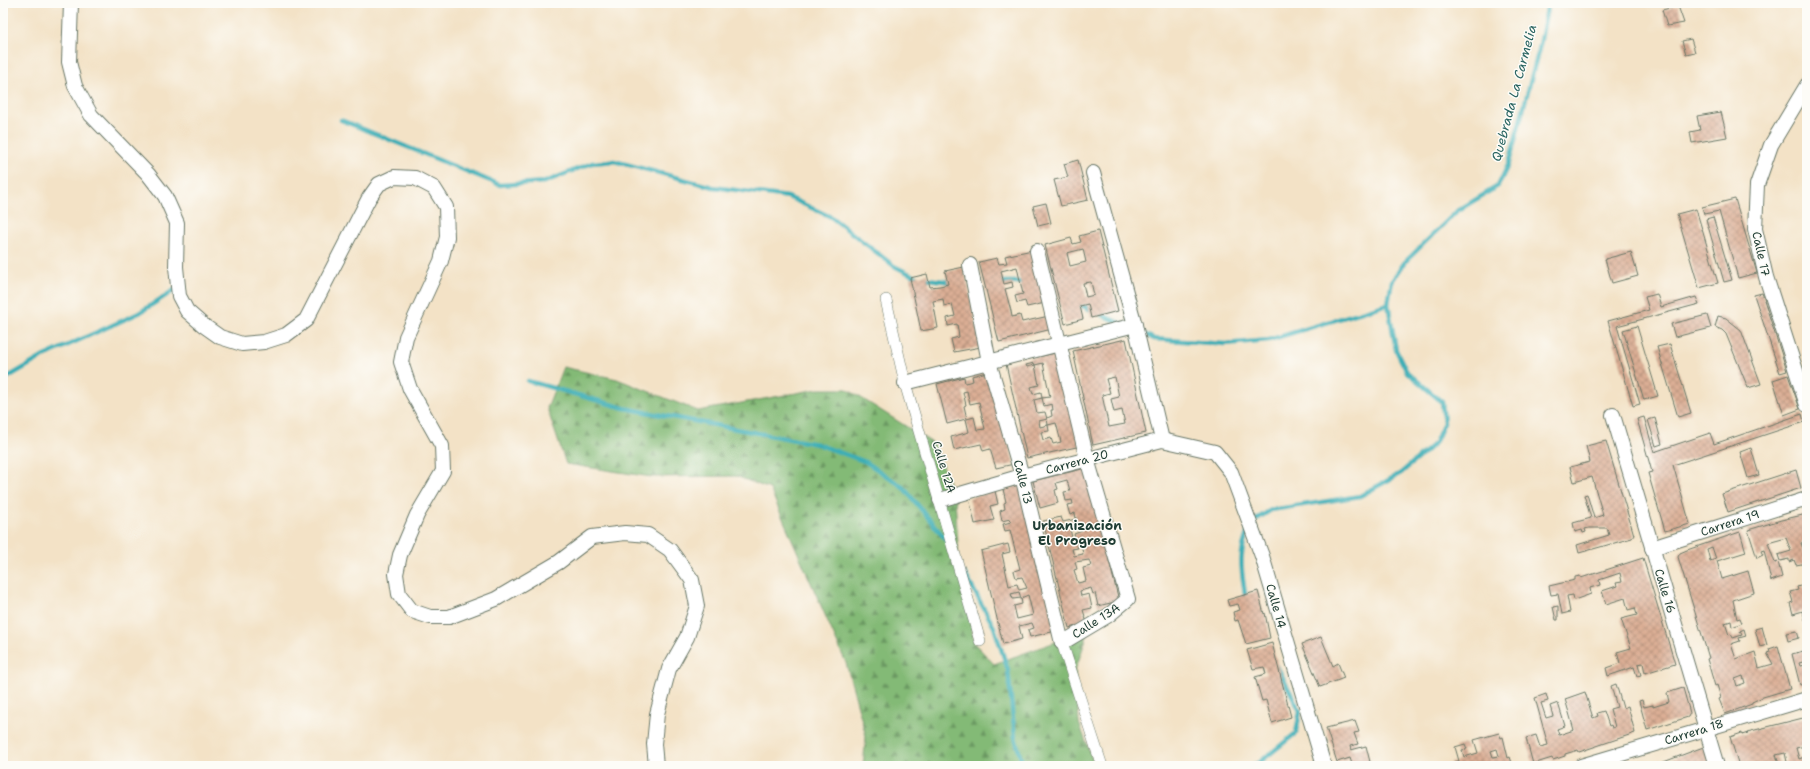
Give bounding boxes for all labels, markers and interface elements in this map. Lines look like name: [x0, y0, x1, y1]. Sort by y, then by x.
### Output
water label: Quebrada La Carmelia: [1488, 23, 1540, 163]
street label: Calle 17: [1748, 230, 1774, 278]
street label: Calle 12A: [929, 439, 960, 495]
street label: Carrera 20: [1044, 446, 1110, 478]
street label: Calle 13: [1010, 458, 1036, 506]
street label: Carrera 19: [1699, 506, 1761, 540]
district label: Urbanización El Progreso: [1032, 517, 1122, 549]
street label: Calle 16: [1651, 567, 1679, 615]
street label: Calle 14: [1262, 582, 1290, 630]
street label: Calle 13A: [1069, 599, 1123, 642]
street label: Carrera 18: [1662, 715, 1726, 749]

